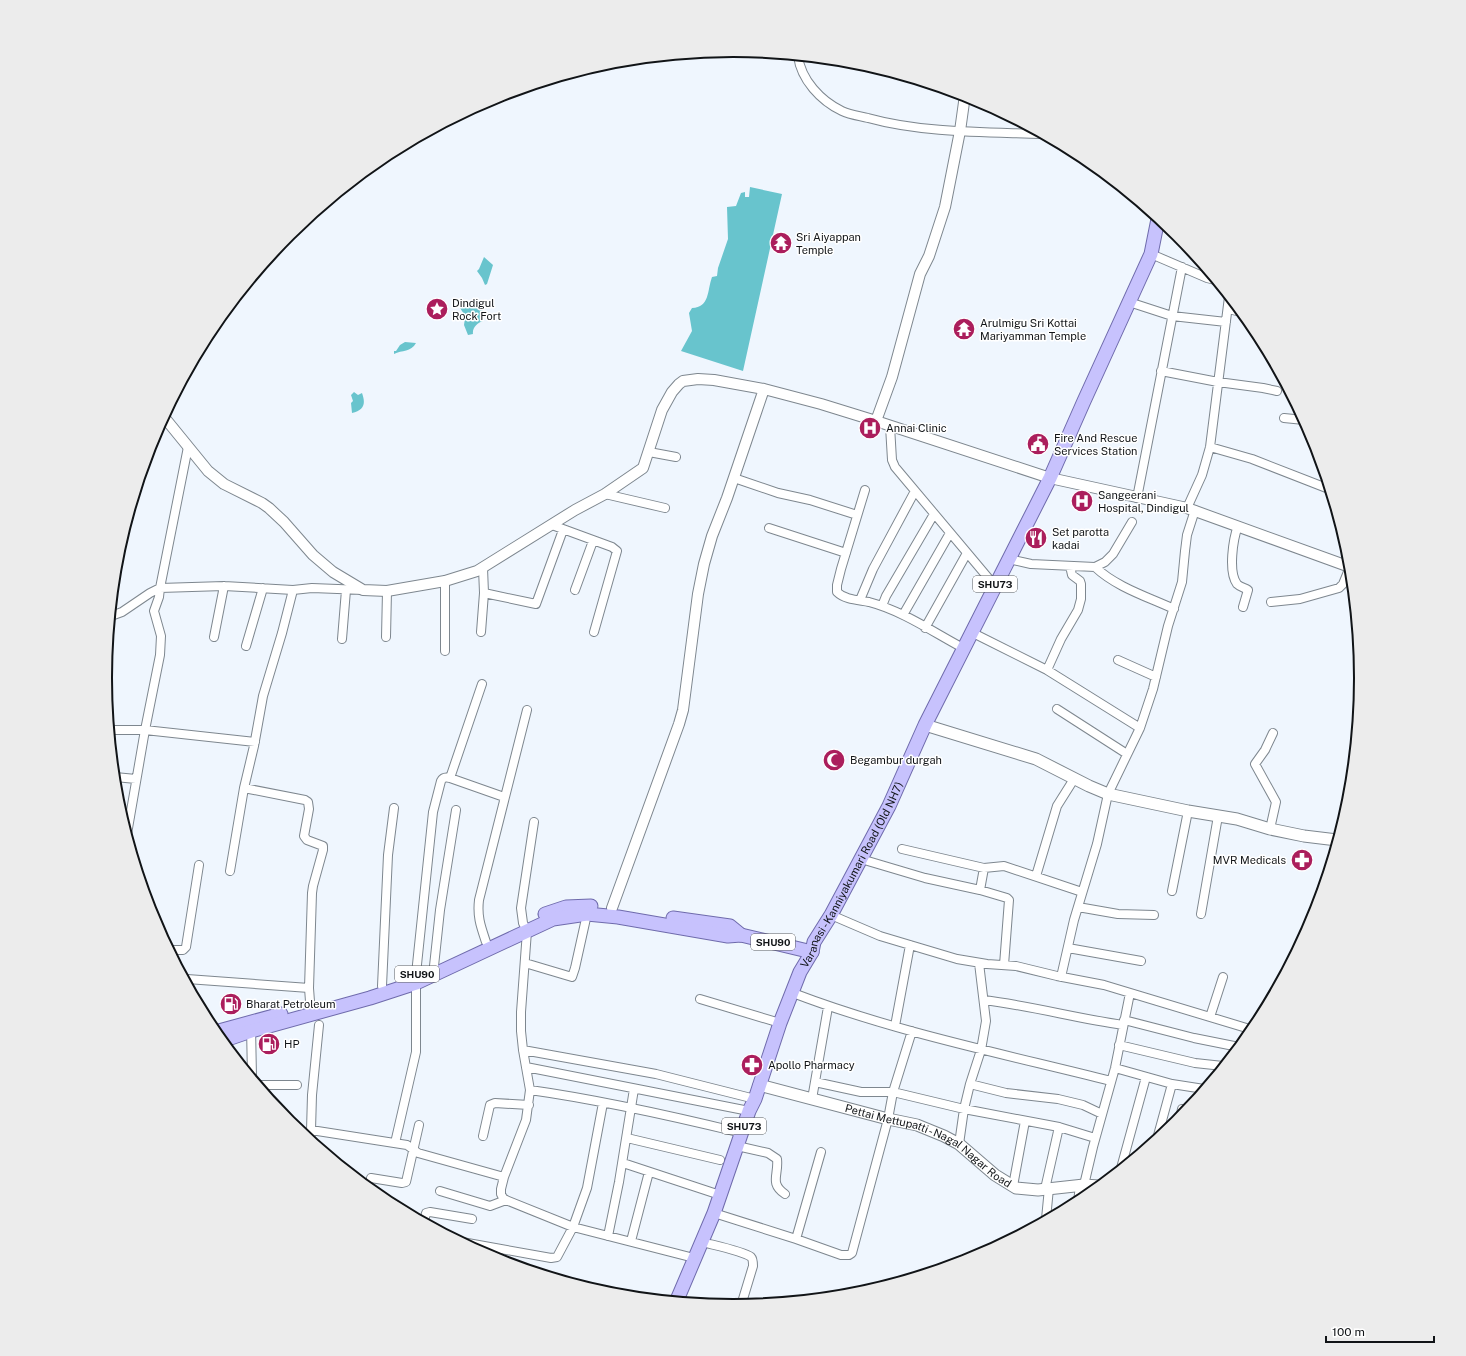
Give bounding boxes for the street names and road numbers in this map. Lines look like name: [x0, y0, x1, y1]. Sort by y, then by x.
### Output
road number: SHU73: [973, 576, 1017, 592]
street label: Varanasi - Kanniyakumari Road (Old NH7): [798, 780, 905, 970]
road number: SHU90: [751, 934, 795, 950]
road number: SHU90: [395, 966, 439, 982]
street label: Pettai Mettupatti - Nagal Nagar Road: [844, 1102, 1014, 1190]
road number: SHU73: [722, 1118, 766, 1134]

